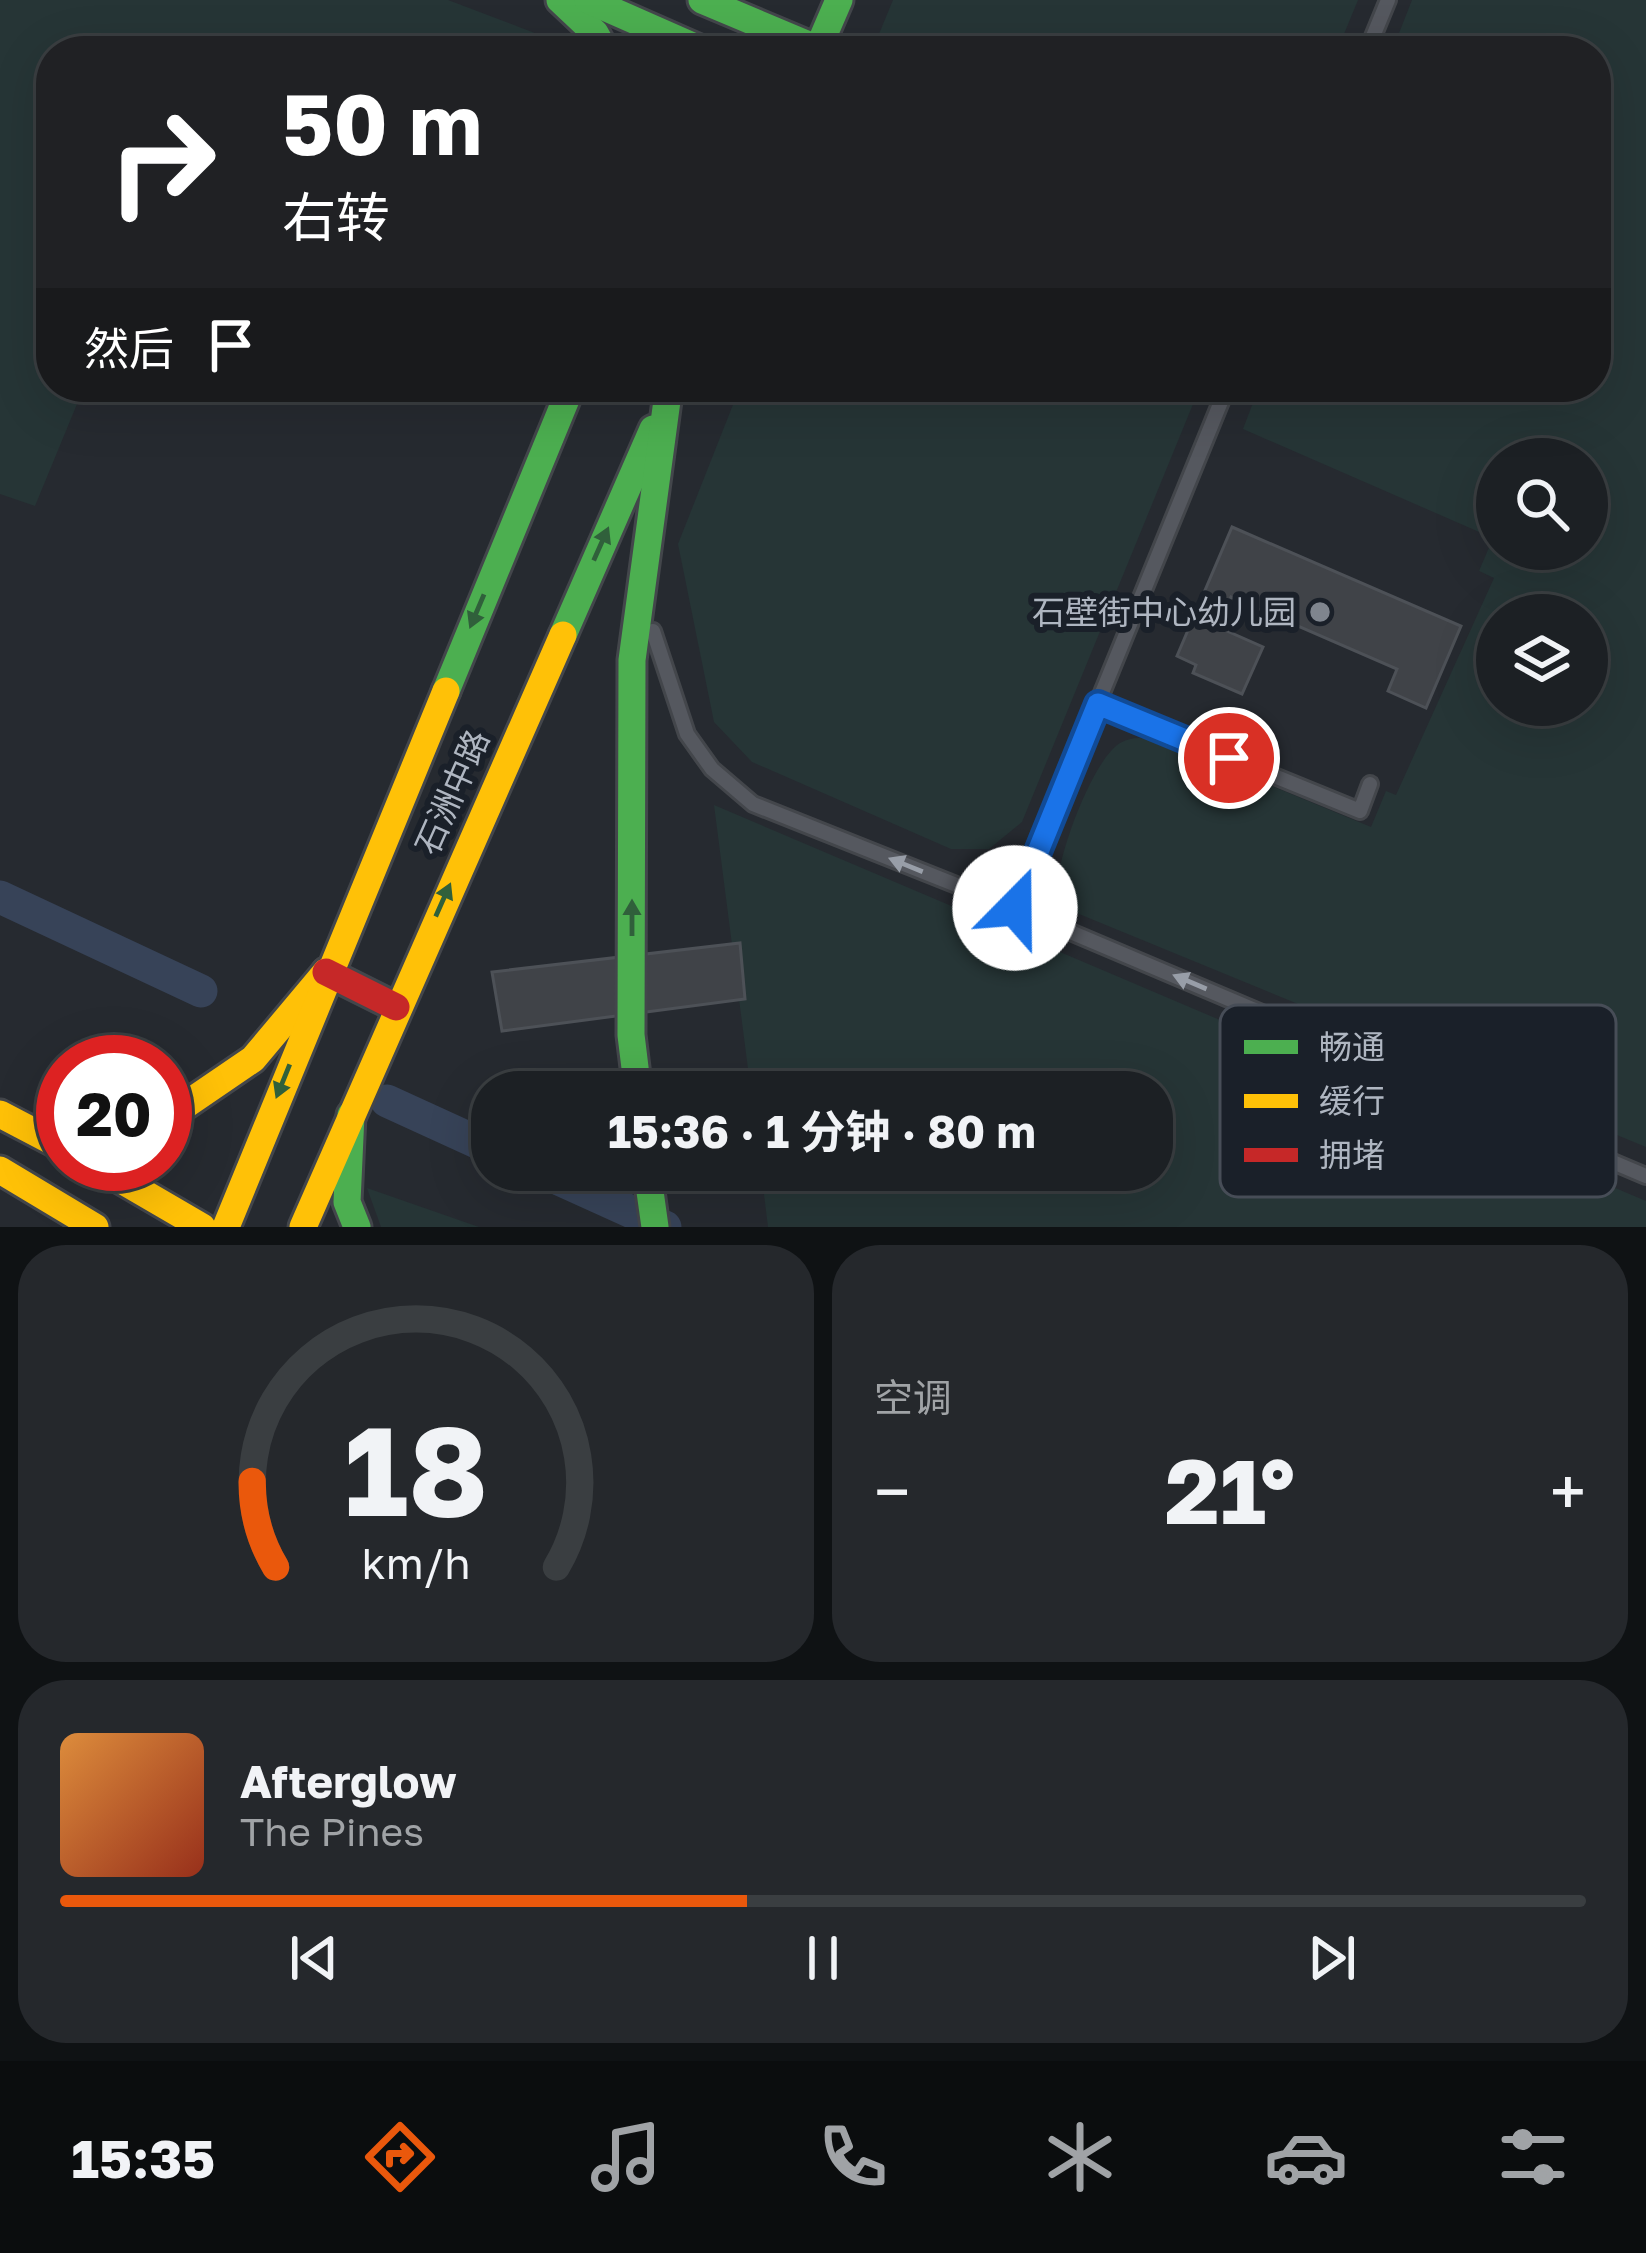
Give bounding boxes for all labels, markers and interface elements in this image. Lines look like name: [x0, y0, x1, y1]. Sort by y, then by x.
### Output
text: 50 m: [282, 73, 482, 173]
icon: right: [84, 84, 240, 240]
text: 右转: [282, 184, 390, 249]
icon: arrive: [198, 312, 264, 378]
text: 然后: [84, 321, 174, 375]
map controls: [1476, 438, 1608, 726]
button: search: [1476, 438, 1608, 570]
one-way arrow: [592, 526, 612, 561]
place label: 石壁街中心幼儿园: [1032, 592, 1296, 631]
one-way arrow: [467, 594, 486, 630]
button: layers: [1476, 594, 1608, 726]
marker: 石壁街中心幼儿园: [1307, 599, 1333, 625]
pin: [1178, 707, 1280, 809]
street label: 石洲中路: [407, 724, 496, 860]
icon: arrive: [1196, 725, 1262, 791]
position arrow: [952, 845, 1078, 971]
one-way arrow: [887, 854, 923, 873]
one-way arrow: [434, 883, 454, 918]
one-way arrow: [622, 898, 642, 936]
one-way arrow: [1173, 972, 1208, 992]
legend: [1220, 1005, 1616, 1197]
text: 畅通: [1319, 1027, 1385, 1066]
speed limit sign: 20: [36, 1035, 192, 1191]
one-way arrow: [273, 1063, 292, 1099]
text: 缓行: [1319, 1081, 1385, 1120]
text: 15:36 · 1 分钟 · 80 m: [608, 1104, 1036, 1158]
text: 拥堵: [1319, 1135, 1385, 1174]
text: 空调: [874, 1374, 952, 1421]
text: 18: [344, 1394, 488, 1543]
text: 21°: [1165, 1436, 1295, 1544]
text: −: [874, 1451, 910, 1531]
text: +: [1550, 1451, 1586, 1531]
text: km/h: [361, 1536, 471, 1587]
text: Afterglow: [240, 1754, 457, 1808]
text: The Pines: [240, 1808, 424, 1855]
icon: previous: [281, 1925, 347, 1991]
icon: pause: [790, 1925, 856, 1991]
icon: next: [1299, 1925, 1365, 1991]
icon: directions: [358, 2115, 442, 2199]
icon: music: [584, 2115, 668, 2199]
icon: phone: [811, 2115, 895, 2199]
icon: climate: [1038, 2115, 1122, 2199]
icon: car: [1264, 2115, 1348, 2199]
icon: filters: [1491, 2115, 1575, 2199]
text: 15:35: [71, 2125, 215, 2190]

